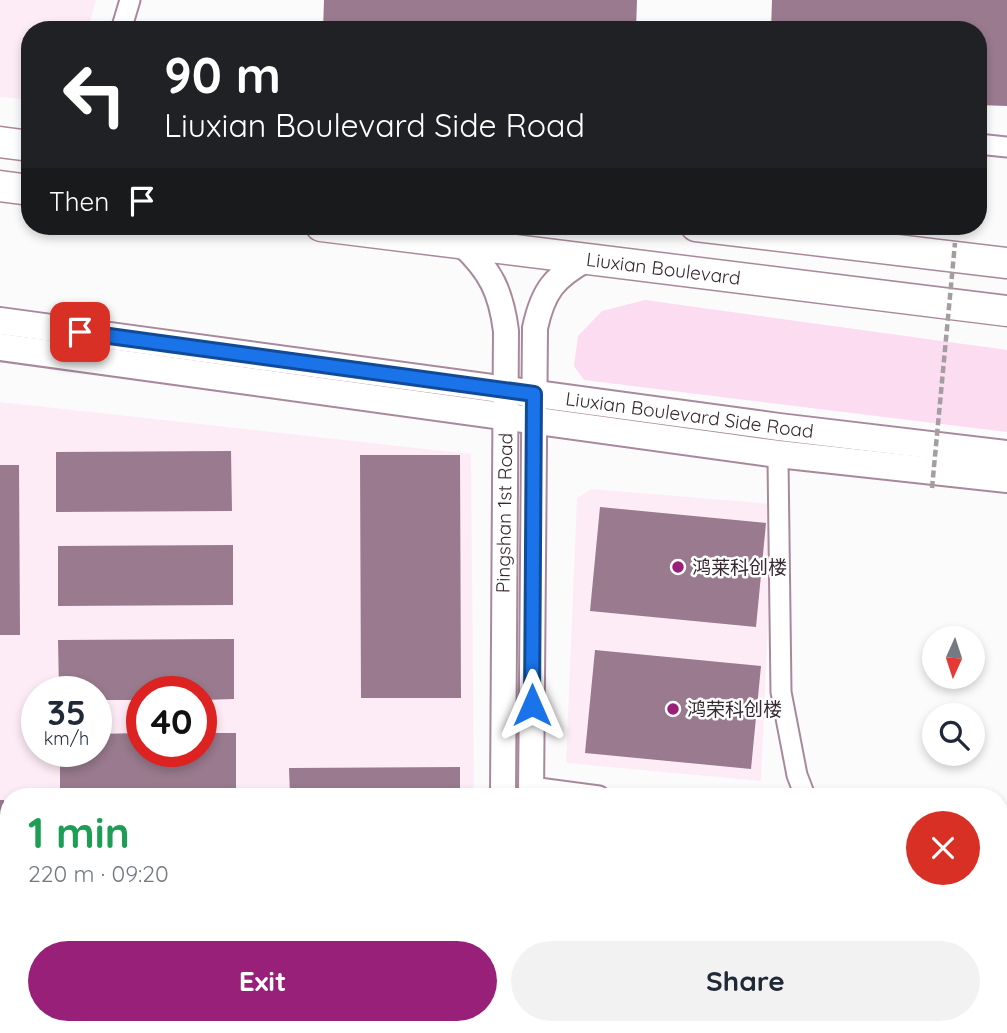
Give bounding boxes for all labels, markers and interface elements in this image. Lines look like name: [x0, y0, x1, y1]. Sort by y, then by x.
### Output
text: 90 m: [164, 44, 281, 105]
icon: left: [49, 49, 140, 140]
text: Liuxian Boulevard Side Road: [164, 105, 585, 145]
icon: arrive: [123, 182, 161, 220]
text: Then: [49, 185, 109, 218]
street label: Liuxian Boulevard: [585, 247, 742, 290]
pin: [50, 302, 110, 362]
icon: arrive: [61, 313, 99, 351]
street label: Liuxian Boulevard Side Road: [564, 386, 815, 443]
street label: Pingshan 1st Road: [491, 433, 517, 593]
place label: 鸿莱科创楼: [692, 555, 787, 579]
marker: 鸿莱科创楼: [670, 559, 686, 575]
north arrow: [922, 626, 985, 690]
map controls: [922, 626, 985, 766]
position arrow: [495, 668, 569, 742]
speed limit sign: 40: [126, 676, 217, 767]
text: 35: [47, 690, 86, 734]
place label: 鸿荣科创楼: [687, 697, 782, 721]
marker: 鸿荣科创楼: [665, 701, 681, 717]
button: search: [922, 703, 985, 766]
text: km/h: [44, 727, 89, 750]
text: 1 min: [28, 806, 130, 859]
button: close: [906, 811, 980, 885]
text: 220 m · 09:20: [28, 859, 169, 888]
button: Exit: [28, 941, 497, 1021]
button: Share: [511, 941, 980, 1021]

